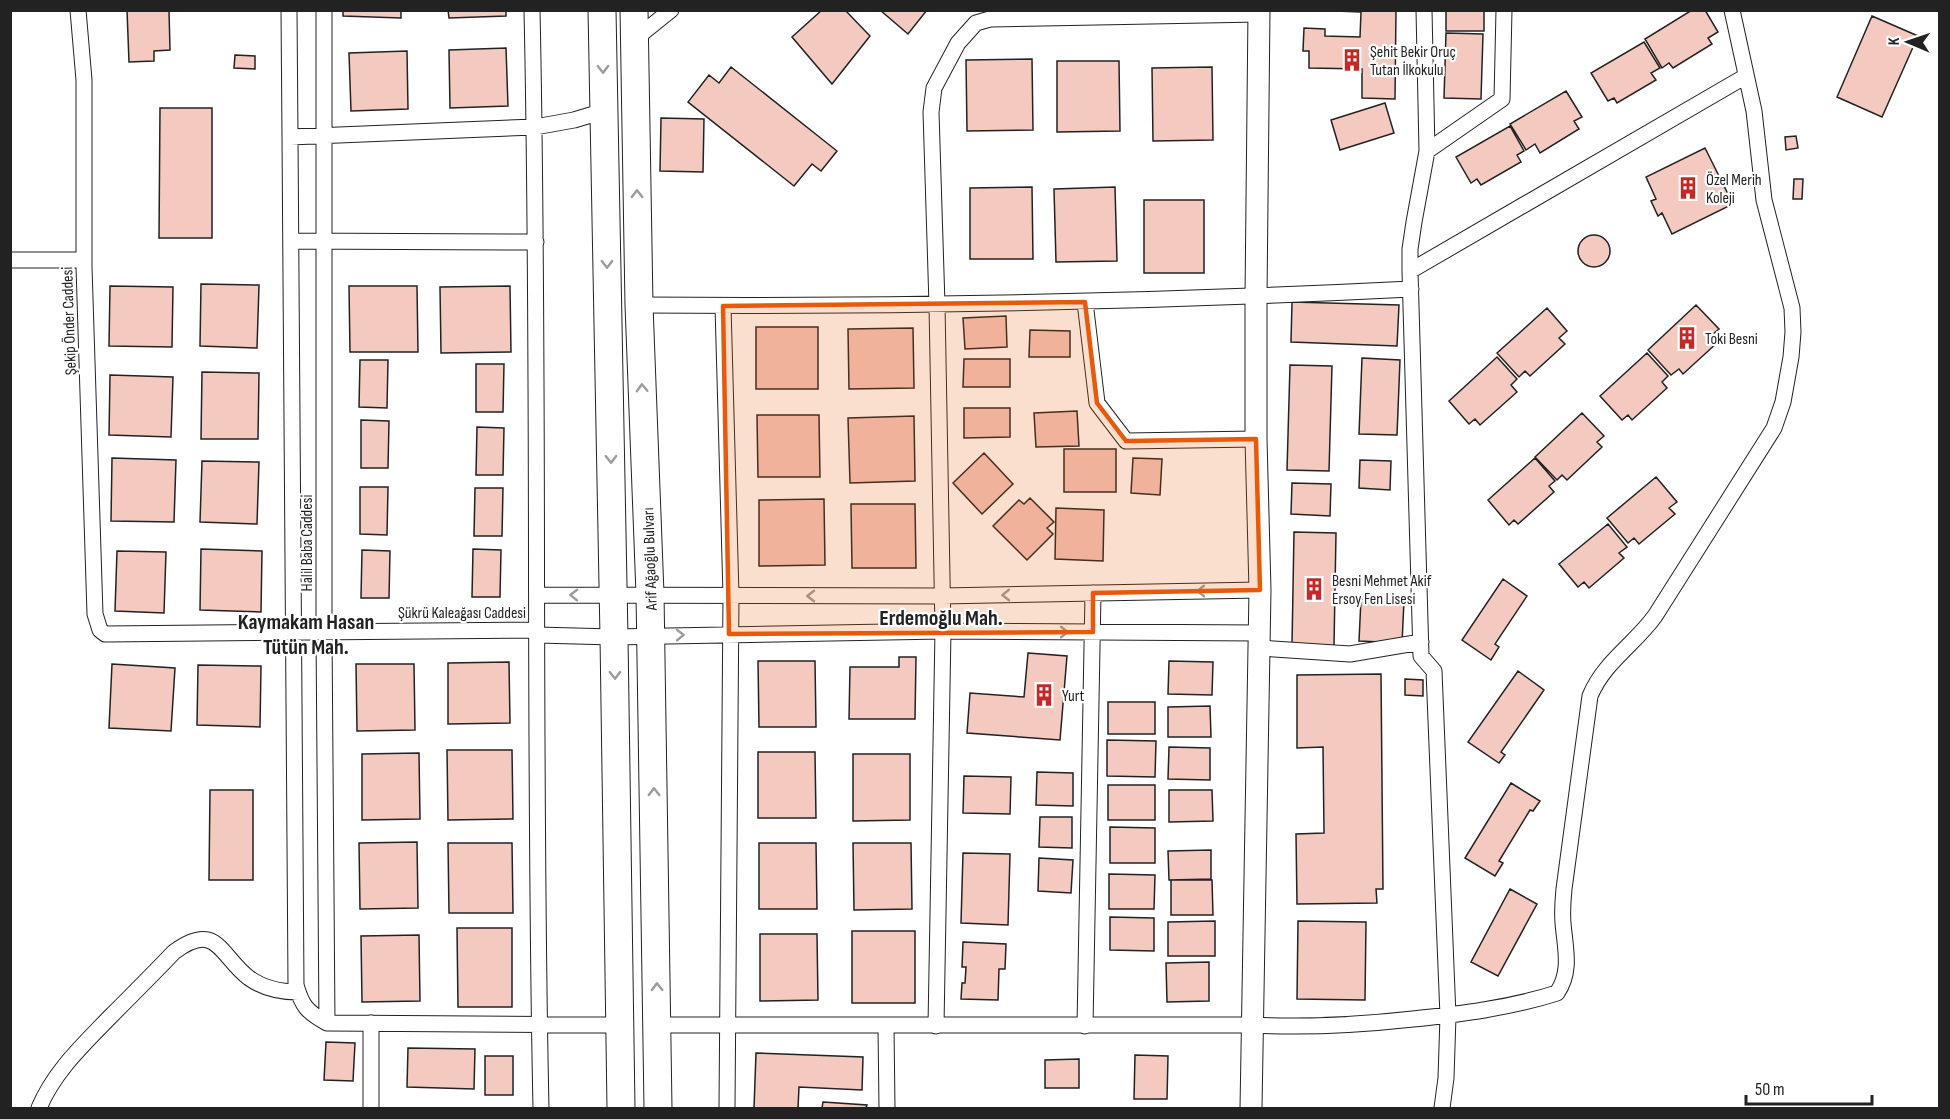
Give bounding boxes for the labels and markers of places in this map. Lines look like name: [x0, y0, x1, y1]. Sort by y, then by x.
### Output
place label: Şehit Bekir Oruç Tutan İlkokulu: [1370, 43, 1456, 80]
building icon: Şehit Bekir Oruç Tutan İlkokulu: [1339, 47, 1365, 73]
place label: Özel Merih Koleji: [1706, 171, 1762, 208]
building icon: Özel Merih Koleji: [1675, 175, 1701, 201]
building icon: Toki Besni: [1674, 325, 1700, 351]
place label: Toki Besni: [1705, 330, 1758, 349]
place label: Besni Mehmet Akif Ersoy Fen Lisesi: [1332, 572, 1432, 609]
building icon: Besni Mehmet Akif Ersoy Fen Lisesi: [1301, 576, 1327, 602]
building icon: Yurt: [1031, 682, 1057, 708]
place label: Yurt: [1062, 687, 1085, 706]

